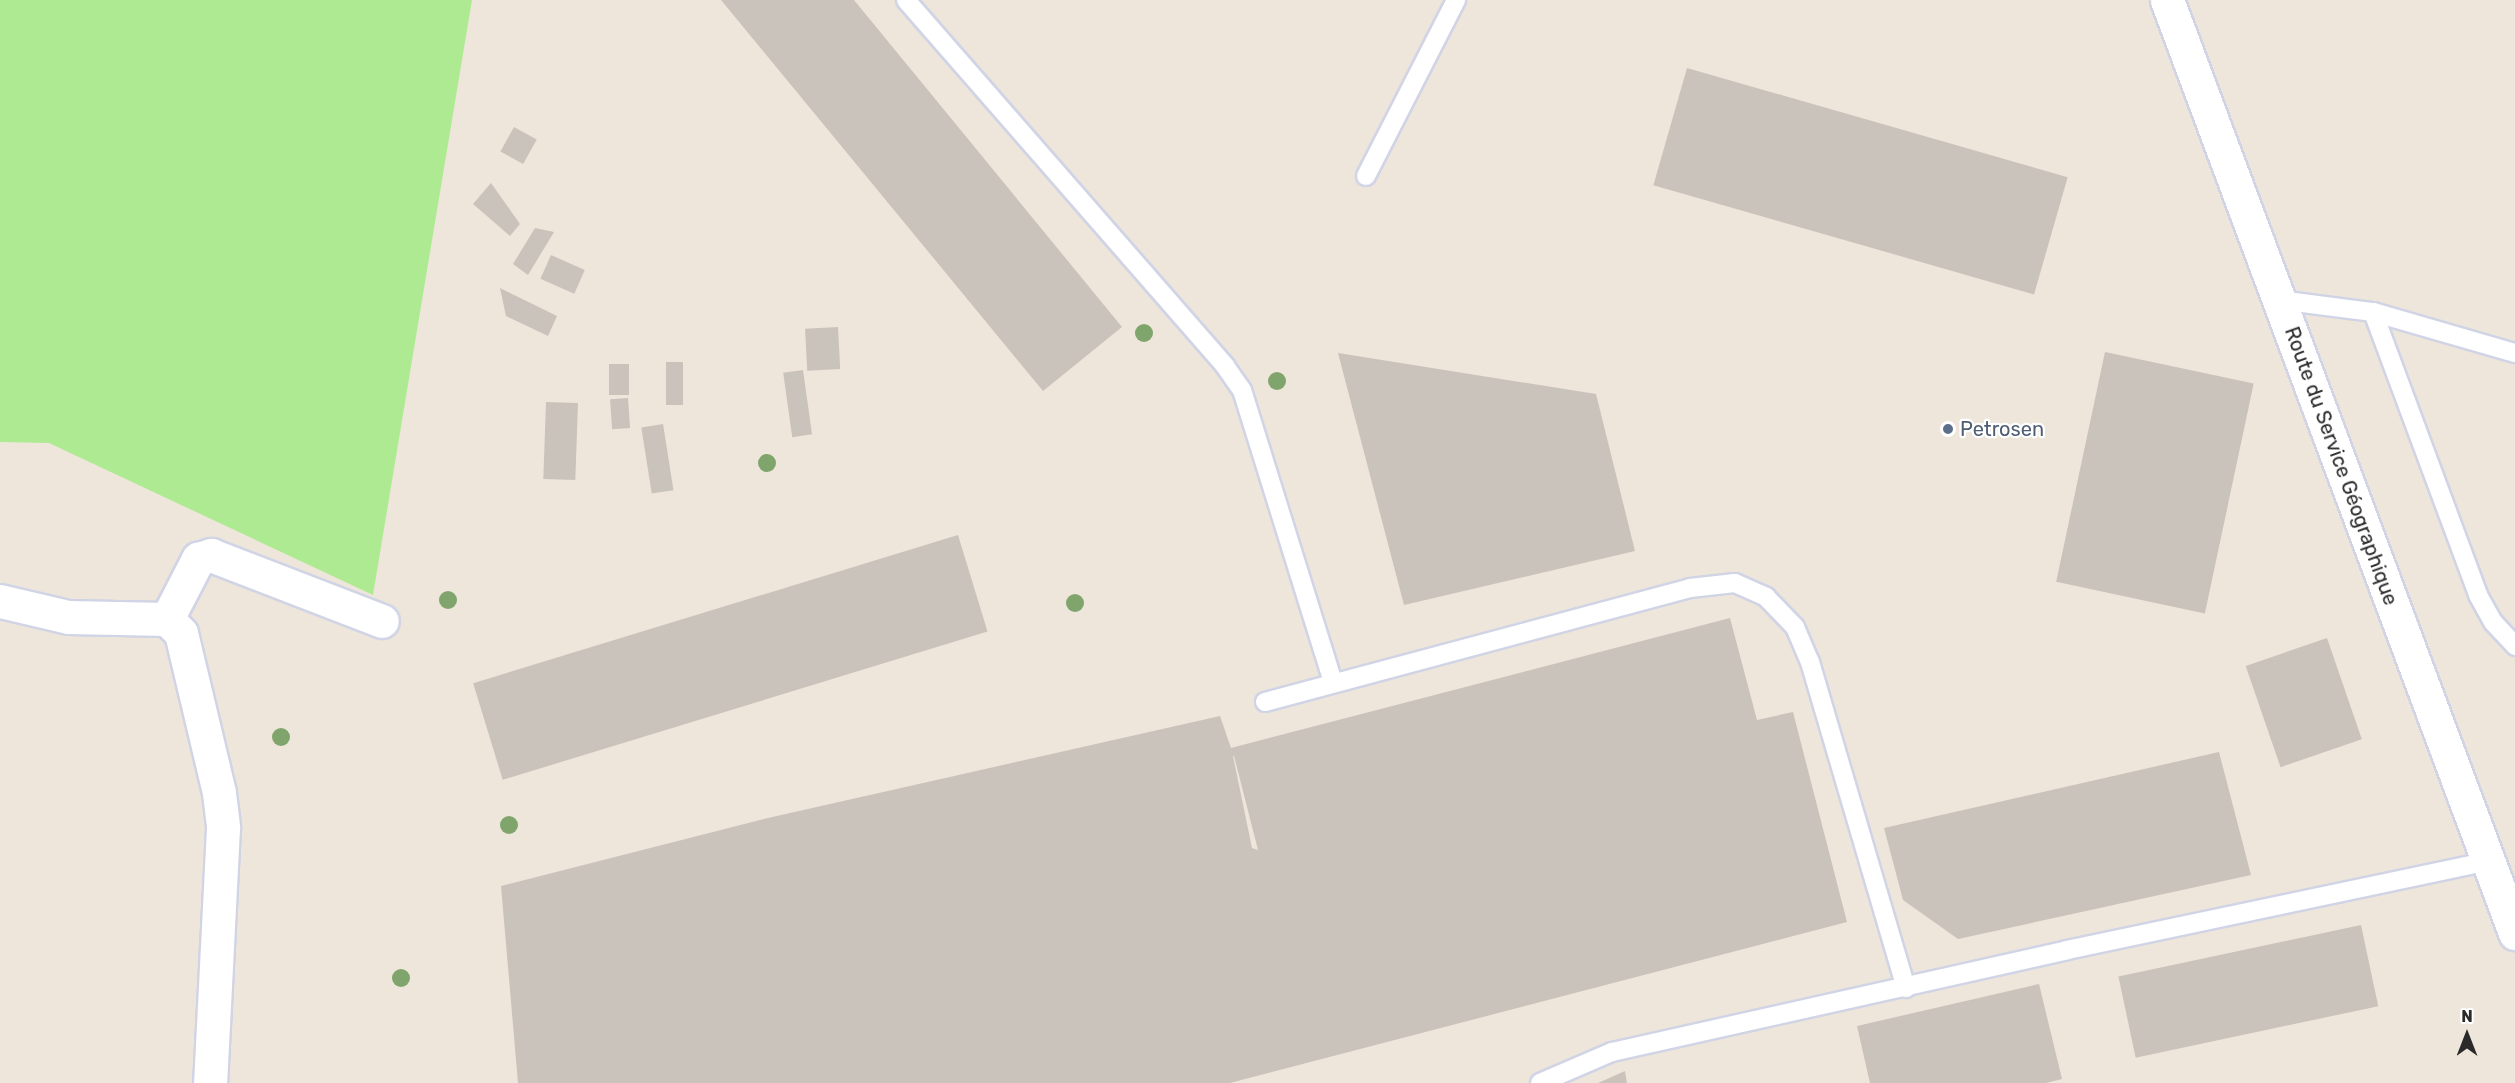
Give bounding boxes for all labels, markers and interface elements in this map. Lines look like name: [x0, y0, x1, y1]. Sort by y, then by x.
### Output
street label: Route du Service Géographique: [2279, 324, 2403, 608]
place label: Petrosen: [1960, 417, 2044, 441]
marker: Petrosen: [1941, 422, 1955, 436]
north arrow: [2437, 1005, 2497, 1065]
text: N: [2461, 1007, 2473, 1026]

